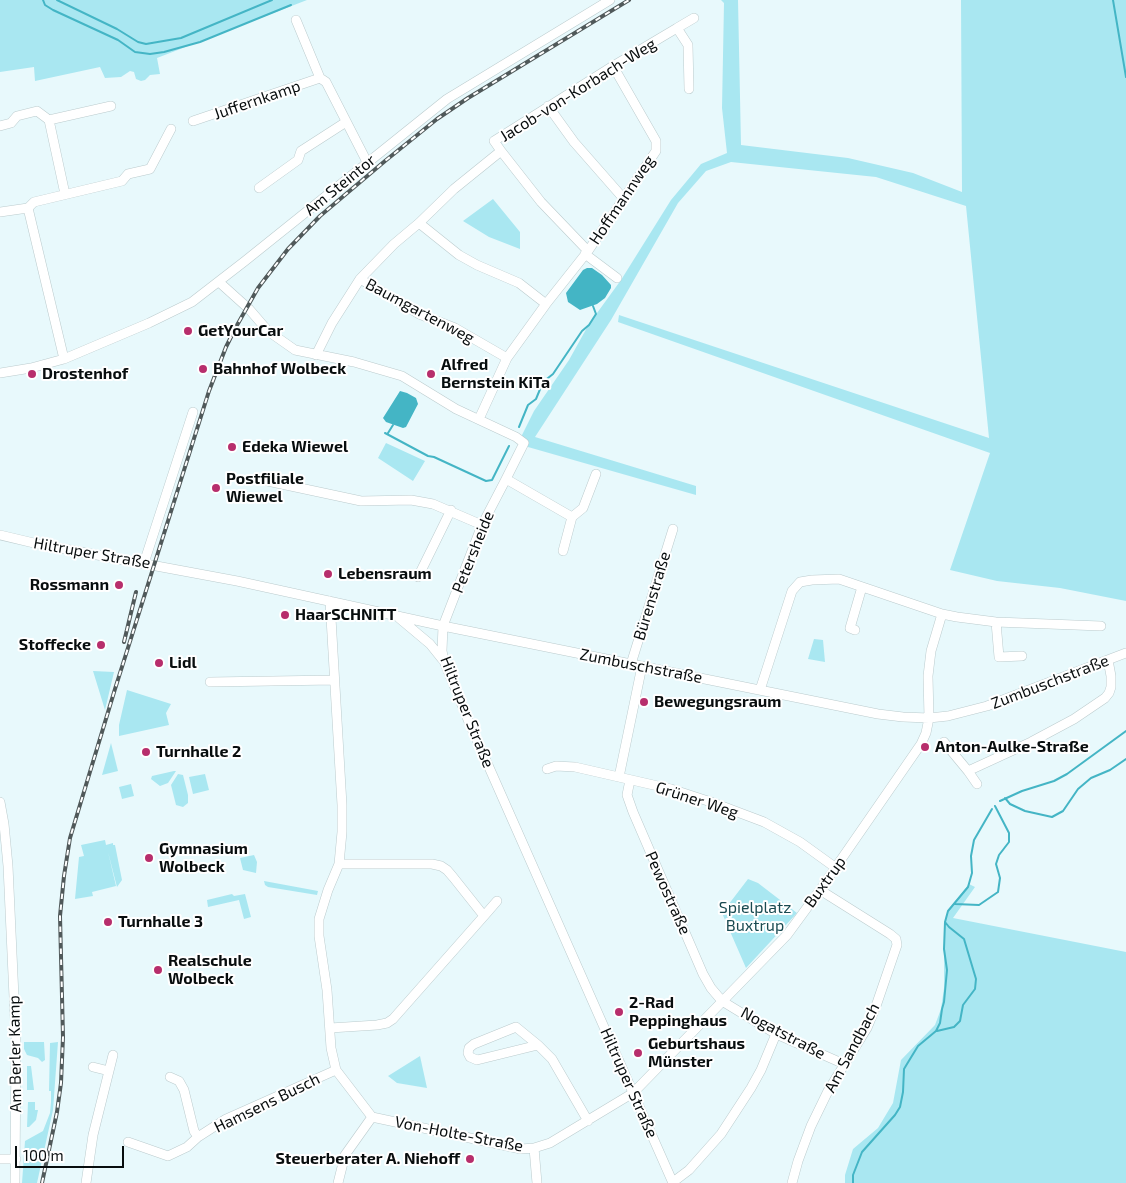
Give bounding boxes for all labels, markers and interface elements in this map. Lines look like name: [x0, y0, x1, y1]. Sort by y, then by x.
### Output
street label: Jacob-von-Korbach-Weg: [496, 34, 660, 146]
street label: Juffernkamp: [211, 76, 303, 124]
street label: Am Steintor: [301, 150, 379, 220]
street label: Hoffmannweg: [585, 152, 659, 248]
street label: Baumgartenweg: [362, 274, 478, 348]
place label: GetYourCar: [198, 321, 283, 341]
marker: GetYourCar: [182, 325, 194, 337]
place label: Alfred Bernstein KiTa: [441, 355, 550, 393]
place label: Bahnhof Wolbeck: [213, 359, 346, 379]
marker: Bahnhof Wolbeck: [197, 363, 209, 375]
place label: Drostenhof: [42, 364, 128, 384]
marker: Drostenhof: [26, 368, 38, 380]
marker: Alfred Bernstein KiTa: [425, 368, 437, 380]
place label: Edeka Wiewel: [242, 437, 348, 457]
marker: Edeka Wiewel: [226, 441, 238, 453]
place label: Postfiliale Wiewel: [226, 469, 304, 507]
marker: Postfiliale Wiewel: [210, 482, 222, 494]
street label: Petersheide: [448, 508, 498, 596]
street label: Hiltruper Straße: [32, 533, 152, 573]
street label: Bürenstraße: [629, 549, 675, 643]
place label: Lebensraum: [338, 564, 432, 584]
marker: Lebensraum: [322, 568, 334, 580]
place label: Rossmann: [30, 575, 109, 595]
marker: Rossmann: [113, 579, 125, 591]
place label: HaarSCHNITT: [295, 605, 396, 625]
marker: HaarSCHNITT: [279, 609, 291, 621]
place label: Stoffecke: [19, 635, 91, 655]
marker: Stoffecke: [95, 639, 107, 651]
street label: Zumbuschstraße: [578, 645, 704, 687]
street label: Zumbuschstraße: [988, 651, 1112, 713]
place label: Lidl: [169, 653, 197, 673]
street label: Hiltruper Straße: [436, 654, 498, 770]
marker: Lidl: [153, 657, 165, 669]
place label: Bewegungsraum: [654, 692, 781, 712]
marker: Bewegungsraum: [638, 696, 650, 708]
place label: Anton-Aulke-Straße: [935, 737, 1089, 757]
marker: Anton-Aulke-Straße: [919, 741, 931, 753]
place label: Turnhalle 2: [156, 742, 241, 762]
marker: Turnhalle 2: [140, 746, 152, 758]
street label: Grüner Weg: [653, 778, 741, 822]
place label: Gymnasium Wolbeck: [159, 839, 248, 877]
street label: Pewostraße: [641, 848, 695, 938]
marker: Gymnasium Wolbeck: [143, 852, 155, 864]
street label: Buxtrup: [800, 853, 850, 911]
park label: Spielplatz Buxtrup: [719, 898, 791, 936]
place label: Turnhalle 3: [118, 912, 203, 932]
marker: Turnhalle 3: [102, 916, 114, 928]
place label: Realschule Wolbeck: [168, 951, 252, 989]
marker: Realschule Wolbeck: [152, 964, 164, 976]
place label: 2-Rad Peppinghaus: [629, 993, 727, 1031]
street label: Am Berler Kamp: [4, 995, 26, 1113]
street label: Am Sandbach: [820, 1000, 884, 1096]
street label: Nogatstraße: [737, 1003, 829, 1063]
marker: 2-Rad Peppinghaus: [613, 1006, 625, 1018]
street label: Hiltruper Straße: [596, 1025, 662, 1141]
place label: Geburtshaus Münster: [648, 1034, 745, 1072]
marker: Geburtshaus Münster: [632, 1047, 644, 1059]
street label: Hamsens Busch: [211, 1069, 323, 1137]
street label: Von-Holte-Straße: [393, 1112, 525, 1156]
scale bar: [18, 1136, 126, 1168]
text: 100 m: [23, 1146, 64, 1164]
place label: Steuerberater A. Niehoff: [276, 1149, 460, 1169]
marker: Steuerberater A. Niehoff: [464, 1153, 476, 1165]

